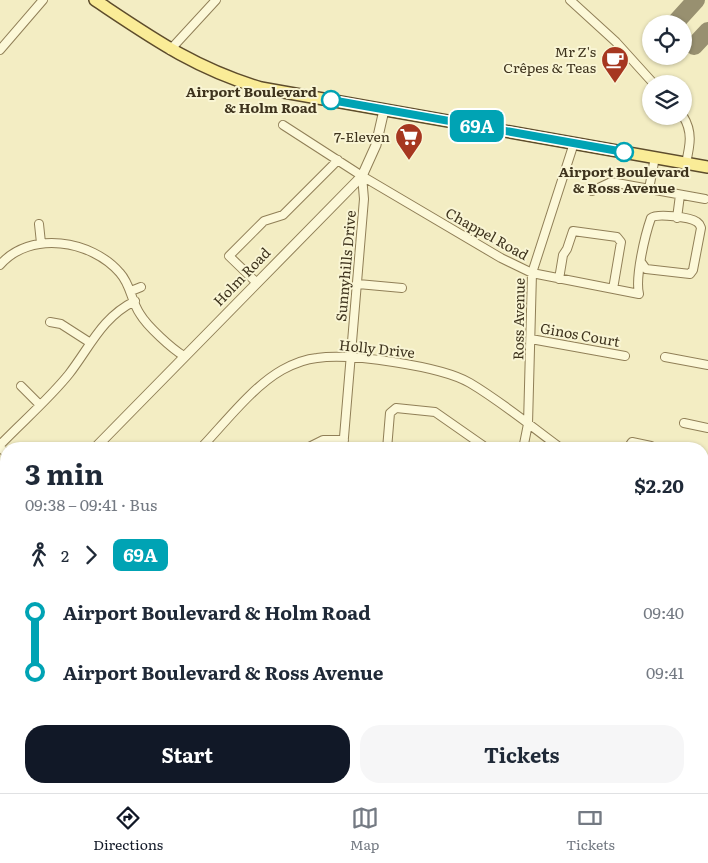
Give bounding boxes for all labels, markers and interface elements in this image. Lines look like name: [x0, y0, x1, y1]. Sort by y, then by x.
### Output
map controls: [642, 15, 692, 125]
button: locate: [642, 15, 692, 65]
place label: Mr Z's Crêpes & Teas: [503, 41, 596, 77]
cafe icon: Mr Z's Crêpes & Teas: [600, 45, 630, 84]
button: layers: [642, 75, 692, 125]
place label: Airport Boulevard & Holm Road: [186, 81, 317, 117]
marker: Airport Boulevard & Holm Road: [321, 90, 341, 110]
line badge: 69A: [448, 110, 506, 142]
text: 69A: [460, 112, 494, 139]
supermarket icon: 7-Eleven: [394, 122, 424, 161]
place label: 7-Eleven: [334, 126, 390, 146]
marker: Airport Boulevard & Ross Avenue: [614, 142, 634, 162]
place label: Airport Boulevard & Ross Avenue: [558, 161, 690, 197]
street label: Chappel Road: [442, 202, 533, 264]
street label: Sunnyhills Drive: [330, 209, 360, 322]
street label: Holm Road: [208, 242, 275, 310]
street label: Ross Avenue: [507, 278, 529, 360]
street label: Ginos Court: [539, 317, 622, 351]
street label: Holly Drive: [338, 334, 416, 362]
text: 3 min: [25, 452, 104, 494]
text: $2.20: [634, 471, 684, 499]
text: 09:38 – 09:41 · Bus: [25, 492, 157, 516]
icon: walk: [25, 541, 53, 569]
icon: forward: [77, 541, 105, 569]
text: 69A: [123, 541, 158, 568]
text: 2: [61, 543, 69, 567]
text: Airport Boulevard & Holm Road: [63, 598, 371, 626]
text: 09:40: [643, 600, 684, 624]
text: Airport Boulevard & Ross Avenue: [63, 658, 384, 686]
text: 09:41: [646, 660, 684, 684]
button: Start: [25, 725, 350, 783]
button: Tickets: [360, 725, 684, 783]
tab: Directions: [93, 804, 163, 854]
tab: Map: [350, 804, 379, 854]
tab: Tickets: [566, 804, 615, 854]

